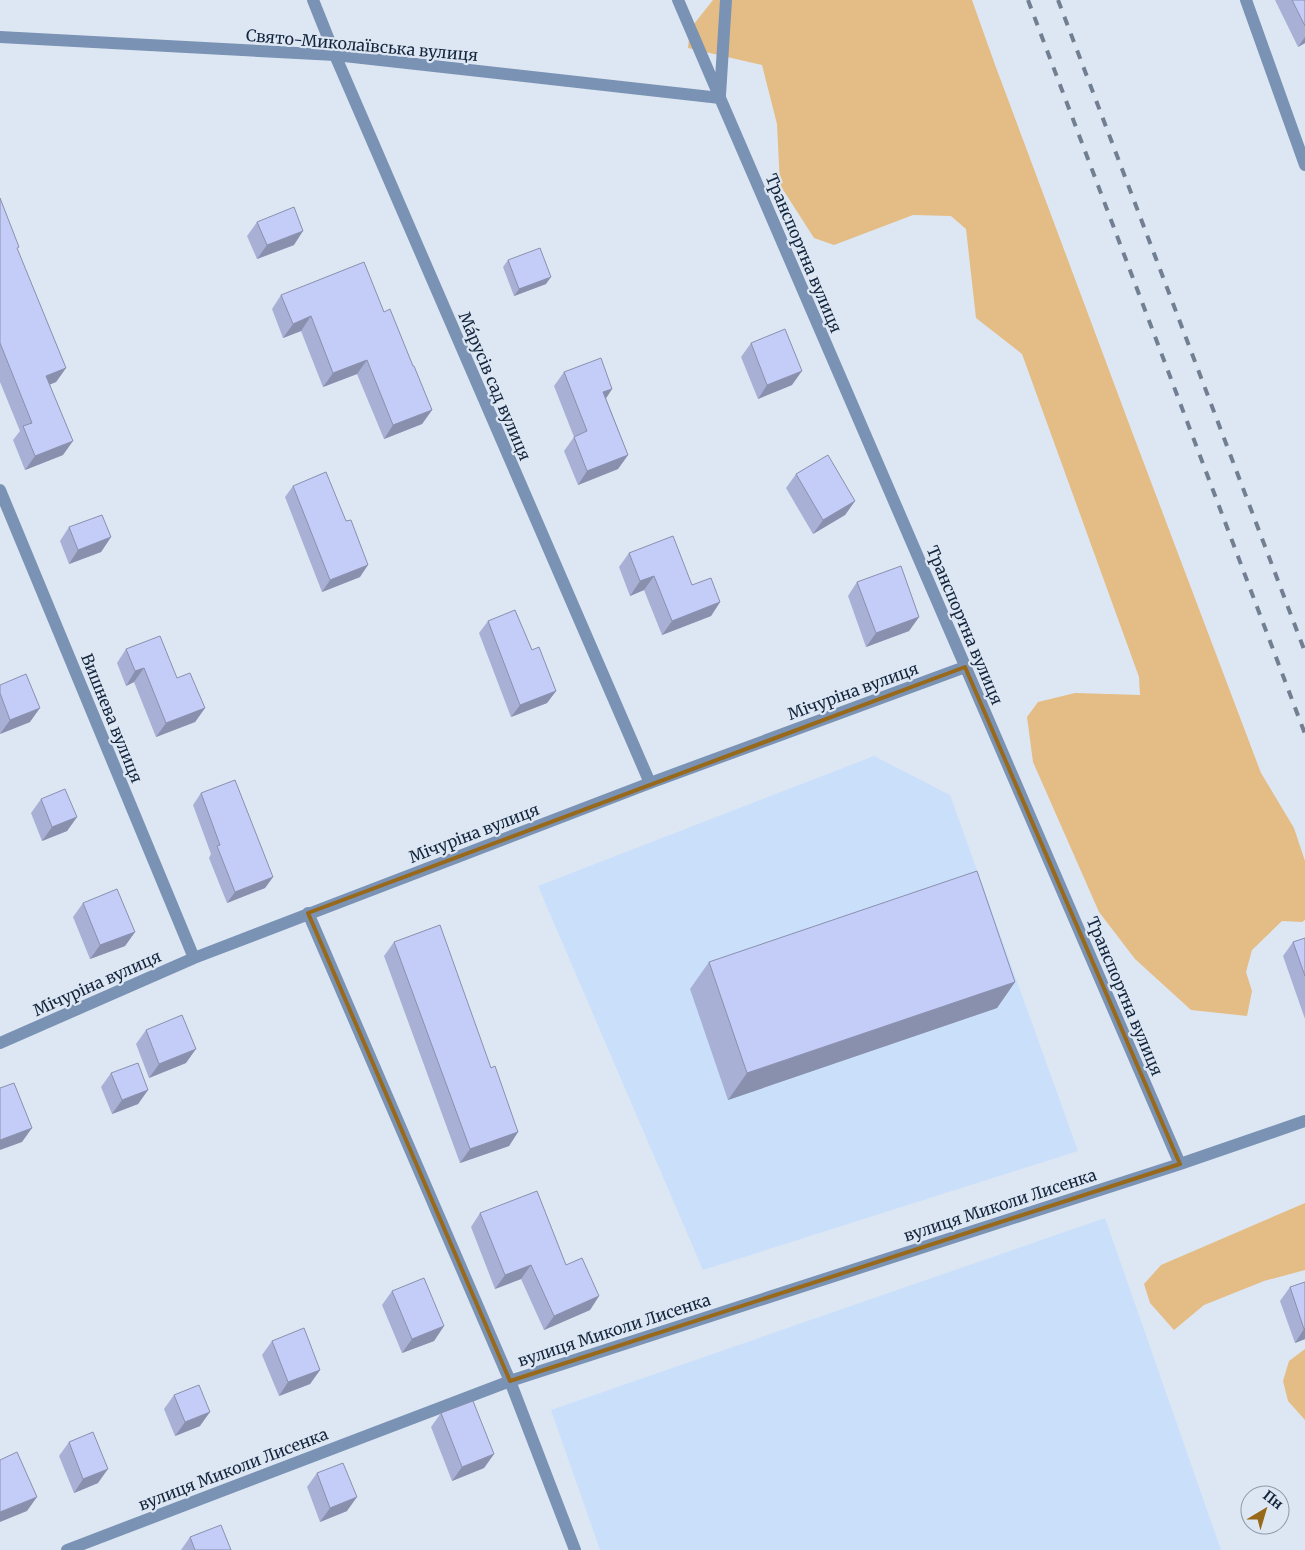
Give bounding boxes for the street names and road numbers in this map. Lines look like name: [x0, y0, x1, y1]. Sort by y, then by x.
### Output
street label: Свято-Миколаївська вулиця: [245, 25, 479, 65]
street label: Транспортна вулиця: [761, 171, 847, 335]
street label: Мáрусів сад вулиця: [455, 309, 535, 463]
street label: Транспортна вулиця: [922, 543, 1008, 707]
street label: Вишнева вулиця: [77, 650, 147, 786]
street label: Мічуріна вулиця: [785, 658, 921, 724]
street label: Мічуріна вулиця: [406, 799, 542, 867]
street label: Транспортна вулиця: [1082, 914, 1168, 1078]
street label: Мічуріна вулиця: [30, 946, 164, 1020]
street label: вулиця Миколи Лисенка: [901, 1164, 1099, 1246]
street label: вулиця Миколи Лисенка: [515, 1289, 713, 1371]
street label: вулиця Миколи Лисенка: [135, 1423, 331, 1514]

